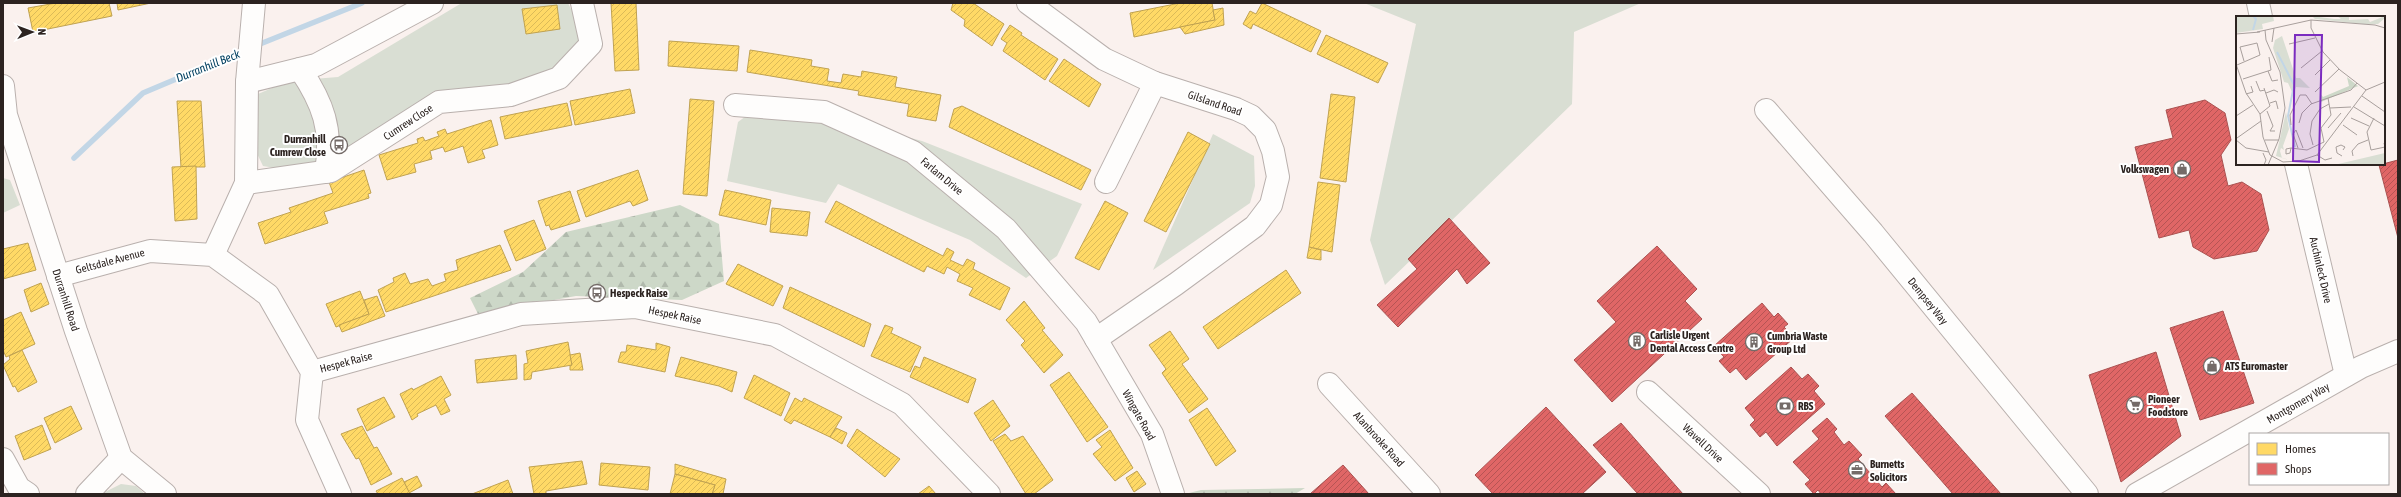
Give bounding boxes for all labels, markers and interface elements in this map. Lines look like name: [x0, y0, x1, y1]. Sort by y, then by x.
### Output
north arrow: [12, 12, 52, 52]
inset map: [2236, 16, 2385, 165]
text: N: [36, 28, 48, 35]
water label: Durranhill Beck: [174, 47, 243, 85]
street label: Gilsland Road: [1186, 88, 1244, 118]
street label: Cumrew Close: [381, 102, 435, 142]
place label: Durranhill Cumrew Close: [270, 133, 327, 158]
bus stop icon: Durranhill Cumrew Close: [329, 135, 349, 155]
street label: Farlam Drive: [918, 155, 966, 197]
shop icon: Volkswagen: [2172, 159, 2192, 179]
place label: Volkswagen: [2120, 163, 2169, 175]
street label: Auchinleck Drive: [2308, 236, 2334, 304]
street label: Geltsdale Avenue: [74, 246, 146, 276]
street label: Durranhill Road: [50, 268, 82, 332]
street label: Dempsey Way: [1906, 275, 1951, 327]
bus stop icon: Hespeck Raise: [587, 283, 607, 303]
place label: Hespeck Raise: [610, 287, 668, 299]
street label: Hespek Raise: [647, 304, 703, 326]
place label: Carlisle Urgent Dental Access Centre: [1650, 329, 1734, 354]
place label: Cumbria Waste Group Ltd: [1767, 330, 1828, 355]
building icon: Carlisle Urgent Dental Access Centre: [1627, 331, 1647, 351]
building icon: Cumbria Waste Group Ltd: [1744, 332, 1764, 352]
street label: Hespek Raise: [318, 349, 374, 375]
shop icon: ATS Euromaster: [2202, 356, 2222, 376]
place label: ATS Euromaster: [2224, 360, 2288, 372]
street label: Montgomery Way: [2265, 380, 2332, 426]
street label: Wingate Road: [1120, 388, 1158, 442]
place label: Pioneer Foodstore: [2148, 393, 2188, 418]
supermarket icon: Pioneer Foodstore: [2125, 395, 2145, 415]
bank icon: RBS: [1775, 396, 1795, 416]
place label: RBS: [1798, 400, 1814, 412]
street label: Alanbrooke Road: [1351, 409, 1407, 469]
street label: Wavell Drive: [1680, 421, 1726, 465]
legend: [2249, 433, 2389, 485]
text: Homes: [2285, 442, 2316, 456]
place label: Burnetts Solicitors: [1870, 458, 1907, 483]
office icon: Burnetts Solicitors: [1847, 460, 1867, 480]
text: Shops: [2285, 462, 2311, 476]

